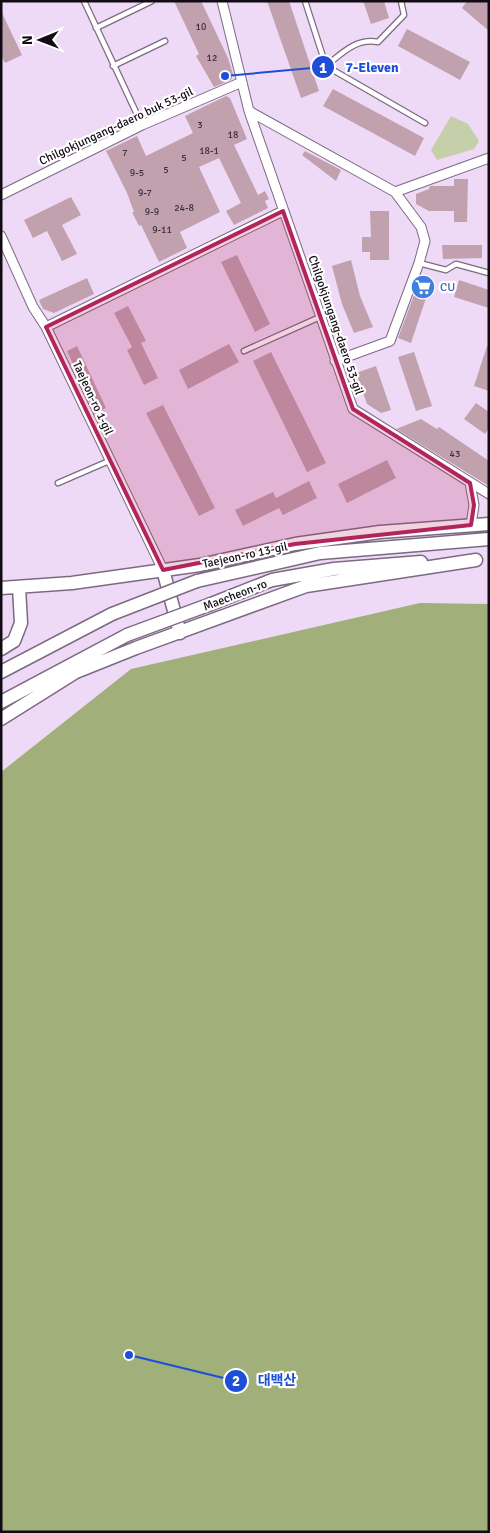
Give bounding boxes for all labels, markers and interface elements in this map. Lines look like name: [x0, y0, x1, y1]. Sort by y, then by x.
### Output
north arrow: [15, 15, 65, 65]
house number: 10: [196, 21, 206, 33]
text: N: [19, 35, 36, 45]
house number: 12: [207, 52, 217, 64]
callout: 7-Eleven: [311, 53, 409, 82]
text: 1: [319, 59, 327, 77]
text: 7-Eleven: [345, 59, 399, 76]
street label: Chilgokjungang-daero buk 53-gil: [37, 84, 195, 168]
house number: 3: [197, 119, 203, 131]
house number: 18: [228, 129, 238, 141]
house number: 18-1: [199, 145, 219, 157]
house number: 7: [122, 147, 128, 159]
house number: 5: [181, 151, 187, 163]
house number: 5: [163, 164, 169, 176]
house number: 9-5: [130, 167, 144, 179]
house number: 9-7: [138, 187, 152, 199]
house number: 24-8: [174, 202, 194, 214]
house number: 9-9: [145, 206, 159, 218]
house number: 9-11: [152, 224, 172, 236]
street label: Chilgokjungang-daero 53-gil: [305, 253, 367, 397]
supermarket icon: CU: [410, 274, 436, 300]
place label: CU: [440, 280, 455, 295]
street label: Taejeon-ro 1-gil: [69, 359, 116, 438]
house number: 43: [450, 448, 460, 460]
street label: Taejeon-ro 13-gil: [201, 539, 290, 572]
street label: Maecheon-ro: [201, 576, 269, 615]
callout: 대백산: [223, 1366, 307, 1395]
text: 2: [232, 1372, 240, 1390]
text: 대백산: [258, 1372, 296, 1389]

